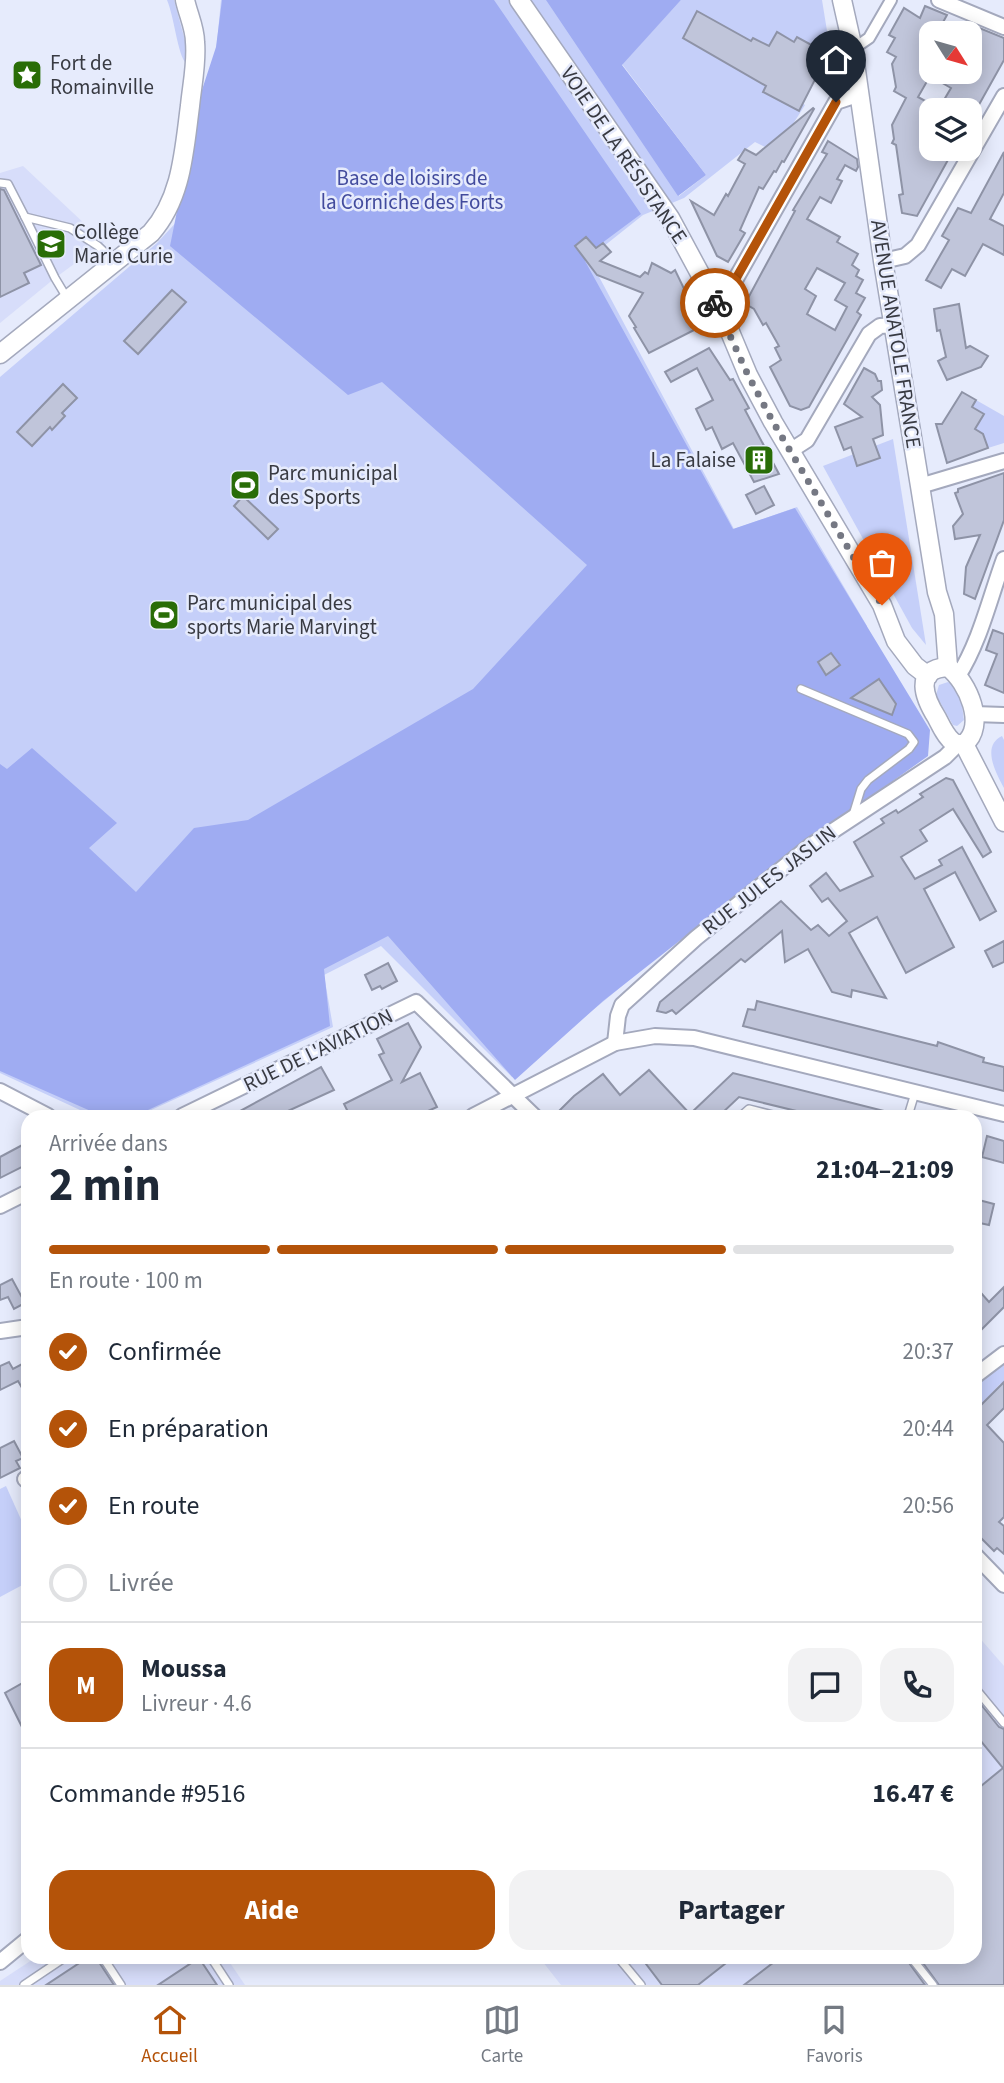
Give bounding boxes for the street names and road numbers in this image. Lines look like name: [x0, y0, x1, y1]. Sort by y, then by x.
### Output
street label: VOIE DE LA RÉSISTANCE: [553, 60, 695, 250]
street label: AVENUE ANATOLE FRANCE: [863, 218, 929, 450]
street label: RUE JULES JASLIN: [696, 818, 842, 942]
street label: RUE DE L'AVIATION: [238, 1001, 398, 1099]

